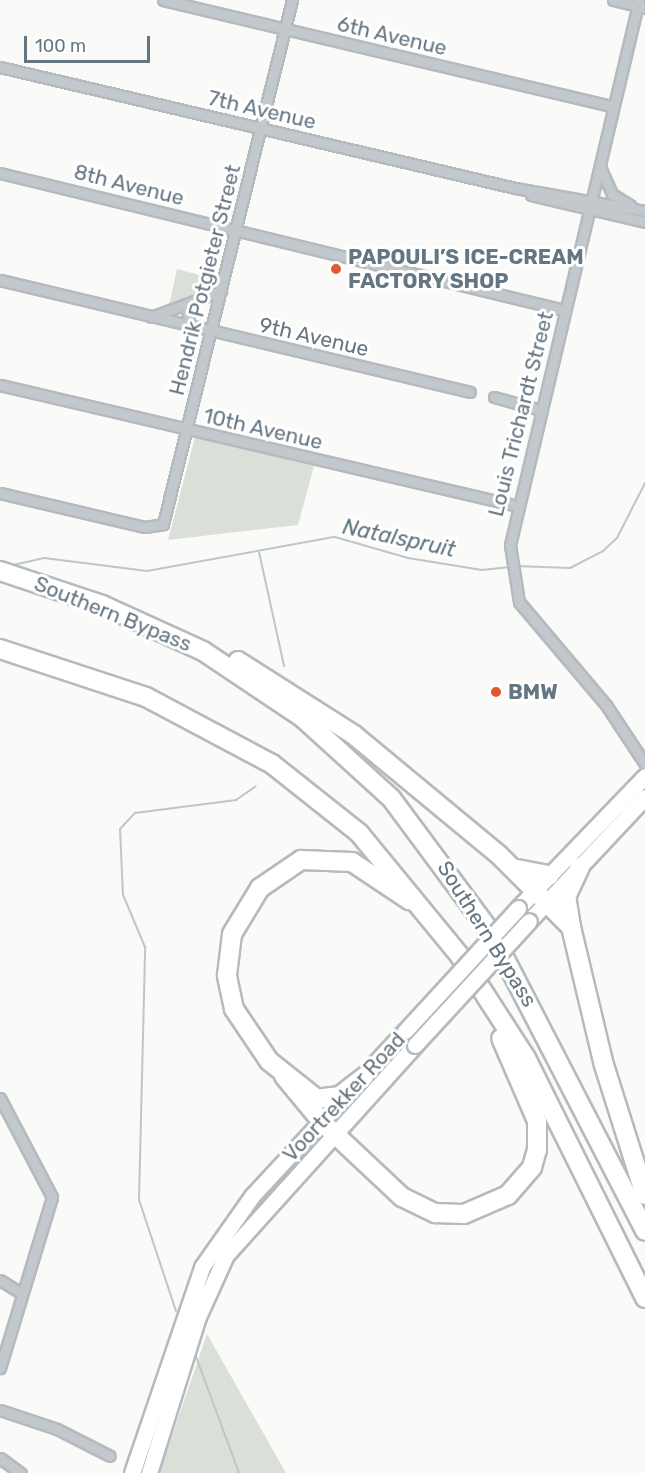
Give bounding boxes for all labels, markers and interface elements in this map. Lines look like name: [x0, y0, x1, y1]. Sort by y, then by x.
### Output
street label: 6th Avenue: [334, 11, 450, 61]
scale bar: [27, 24, 153, 62]
text: 100 m: [35, 35, 86, 57]
street label: 7th Avenue: [205, 85, 319, 135]
street label: 8th Avenue: [71, 159, 187, 211]
street label: Hendrik Potgieter Street: [164, 162, 246, 398]
place label: PAPOULI’S ICE-CREAM FACTORY SHOP: [348, 244, 584, 294]
marker: PAPOULI’S ICE-CREAM FACTORY SHOP: [329, 262, 343, 276]
street label: Louis Trichardt Street: [483, 309, 559, 519]
street label: 9th Avenue: [257, 312, 371, 362]
street label: 10th Avenue: [201, 403, 325, 455]
water label: Natalspruit: [340, 513, 458, 563]
street label: Southern Bypass: [31, 571, 195, 657]
place label: BMW: [508, 679, 558, 705]
marker: BMW: [489, 685, 503, 699]
street label: Southern Bypass: [432, 856, 542, 1012]
street label: Voortrekker Road: [277, 1027, 411, 1167]

